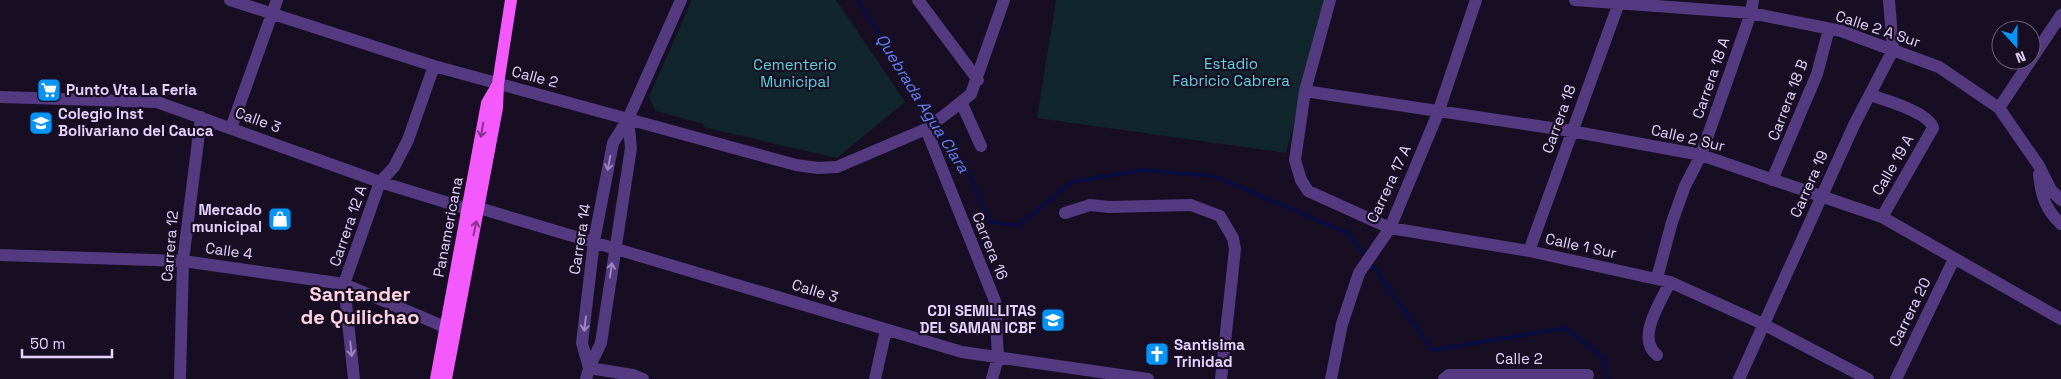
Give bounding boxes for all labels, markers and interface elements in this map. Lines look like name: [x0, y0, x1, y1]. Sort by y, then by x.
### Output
street label: Calle 2 A Sur: [1833, 6, 1923, 51]
north arrow: [1991, 20, 2041, 70]
water label: Quebrada Agua Clara: [871, 30, 974, 177]
street label: Carrera 18 A: [1688, 34, 1733, 121]
text: N: [2013, 47, 2028, 67]
park label: Estadio Fabricio Cabrera: [1172, 54, 1290, 90]
park label: Cementerio Municipal: [753, 55, 837, 91]
street label: Carrera 18 B: [1763, 56, 1812, 143]
street label: Calle 2: [510, 61, 560, 92]
supermarket icon: Punto Vta La Feria: [36, 77, 62, 103]
place label: Punto Vta La Feria: [66, 80, 197, 99]
street label: Carrera 18: [1537, 82, 1580, 156]
street label: Calle 3: [233, 102, 284, 137]
place label: Colegio Inst Bolivariano del Cauca: [58, 104, 214, 140]
school or university icon: Colegio Inst Bolivariano del Cauca: [28, 110, 54, 136]
street label: Calle 2 Sur: [1649, 120, 1727, 155]
one-way arrow: [477, 121, 487, 137]
street label: Calle 19 A: [1868, 131, 1918, 198]
street label: Carrera 17 A: [1362, 141, 1415, 226]
street label: Carrera 19: [1785, 147, 1832, 220]
one-way arrow: [604, 155, 614, 171]
street label: Panamericana: [428, 175, 467, 279]
street label: Carrera 12 A: [325, 182, 370, 269]
place label: Mercado municipal: [192, 200, 262, 236]
street label: Carrera 14: [565, 202, 594, 276]
shop icon: Mercado municipal: [267, 206, 293, 232]
street label: Carrera 16: [968, 209, 1013, 283]
street label: Carrera 12: [157, 210, 182, 282]
one-way arrow: [470, 220, 480, 236]
street label: Calle 1 Sur: [1544, 229, 1619, 262]
street label: Calle 4: [204, 238, 254, 263]
one-way arrow: [607, 263, 617, 279]
street label: Carrera 20: [1885, 274, 1934, 350]
street label: Calle 3: [790, 275, 841, 307]
district label: Santander de Quilichao: [301, 281, 419, 330]
place label: CDI SEMILLITAS DEL SAMAN ICBF: [919, 301, 1036, 337]
school or university icon: CDI SEMILLITAS DEL SAMAN ICBF: [1040, 307, 1066, 333]
one-way arrow: [580, 315, 590, 331]
scale bar: [22, 326, 112, 358]
text: 50 m: [30, 334, 65, 353]
place label: Santisima Trinidad: [1174, 335, 1245, 371]
one-way arrow: [346, 341, 356, 357]
church icon: Santisima Trinidad: [1144, 341, 1170, 367]
street label: Calle 2: [1495, 349, 1543, 368]

